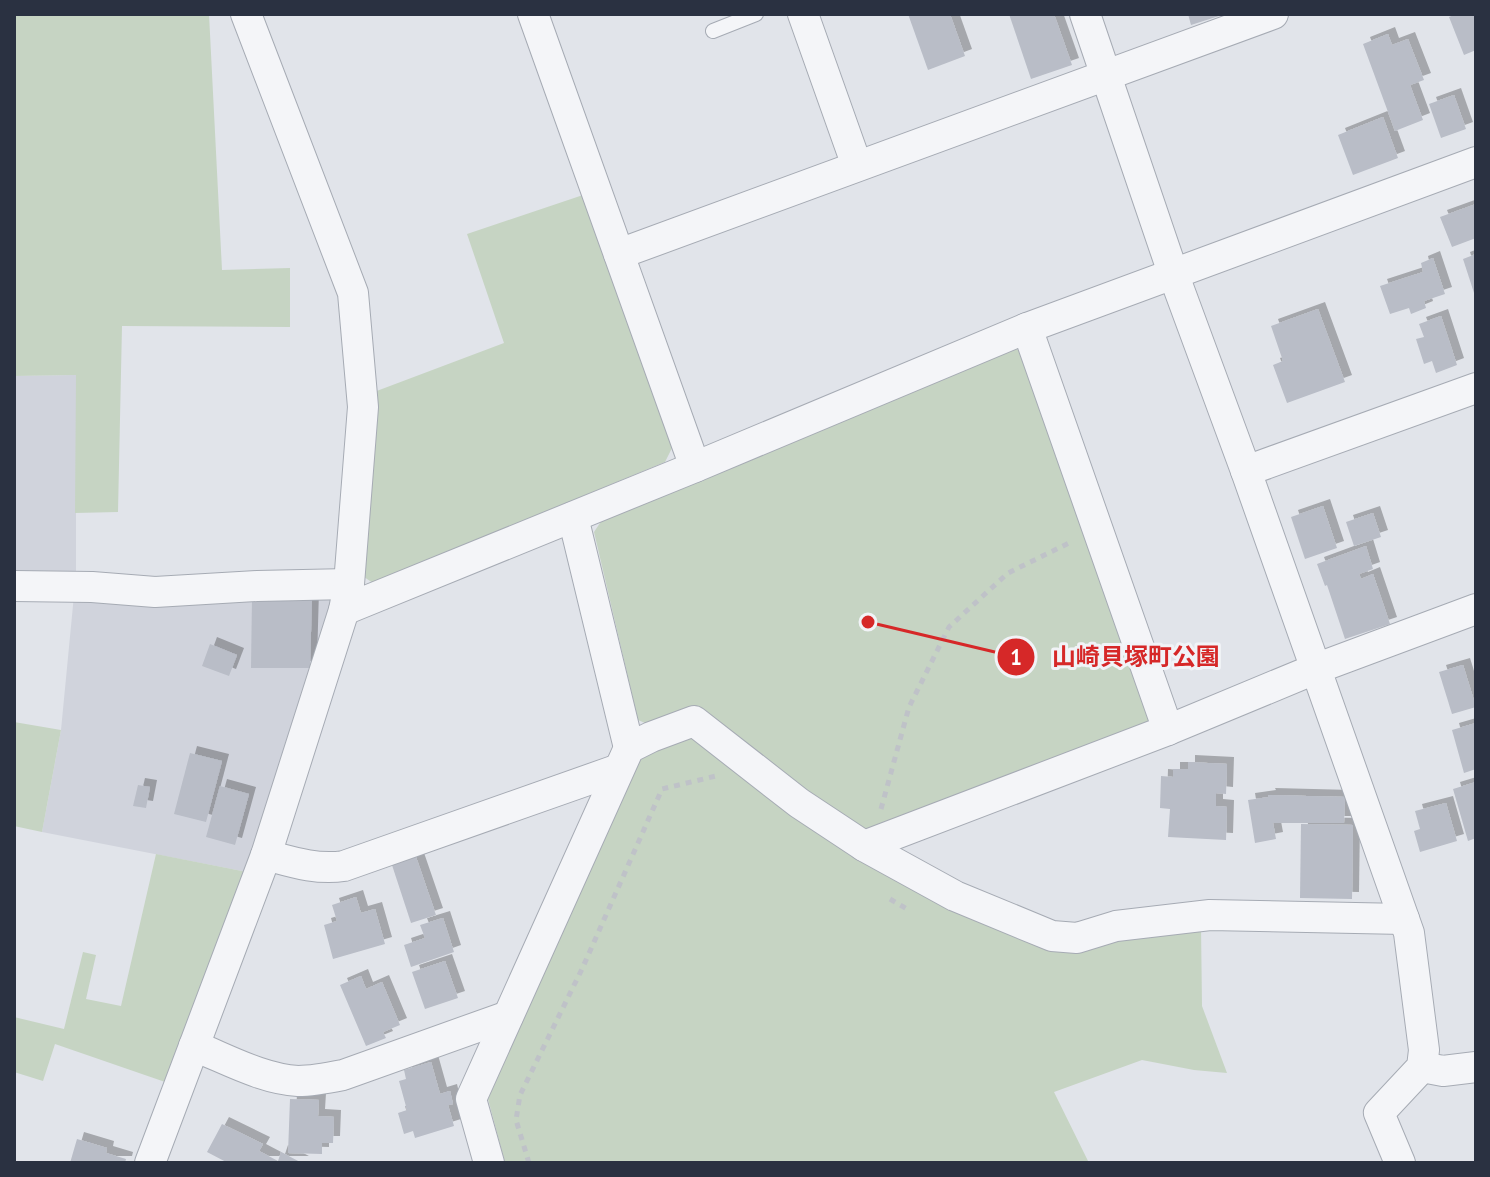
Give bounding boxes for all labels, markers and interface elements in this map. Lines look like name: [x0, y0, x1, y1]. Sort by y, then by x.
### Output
callout: 山崎貝塚町公園: [996, 633, 1236, 681]
text: 1: [1010, 641, 1022, 672]
text: 山崎貝塚町公園: [1052, 641, 1220, 672]

